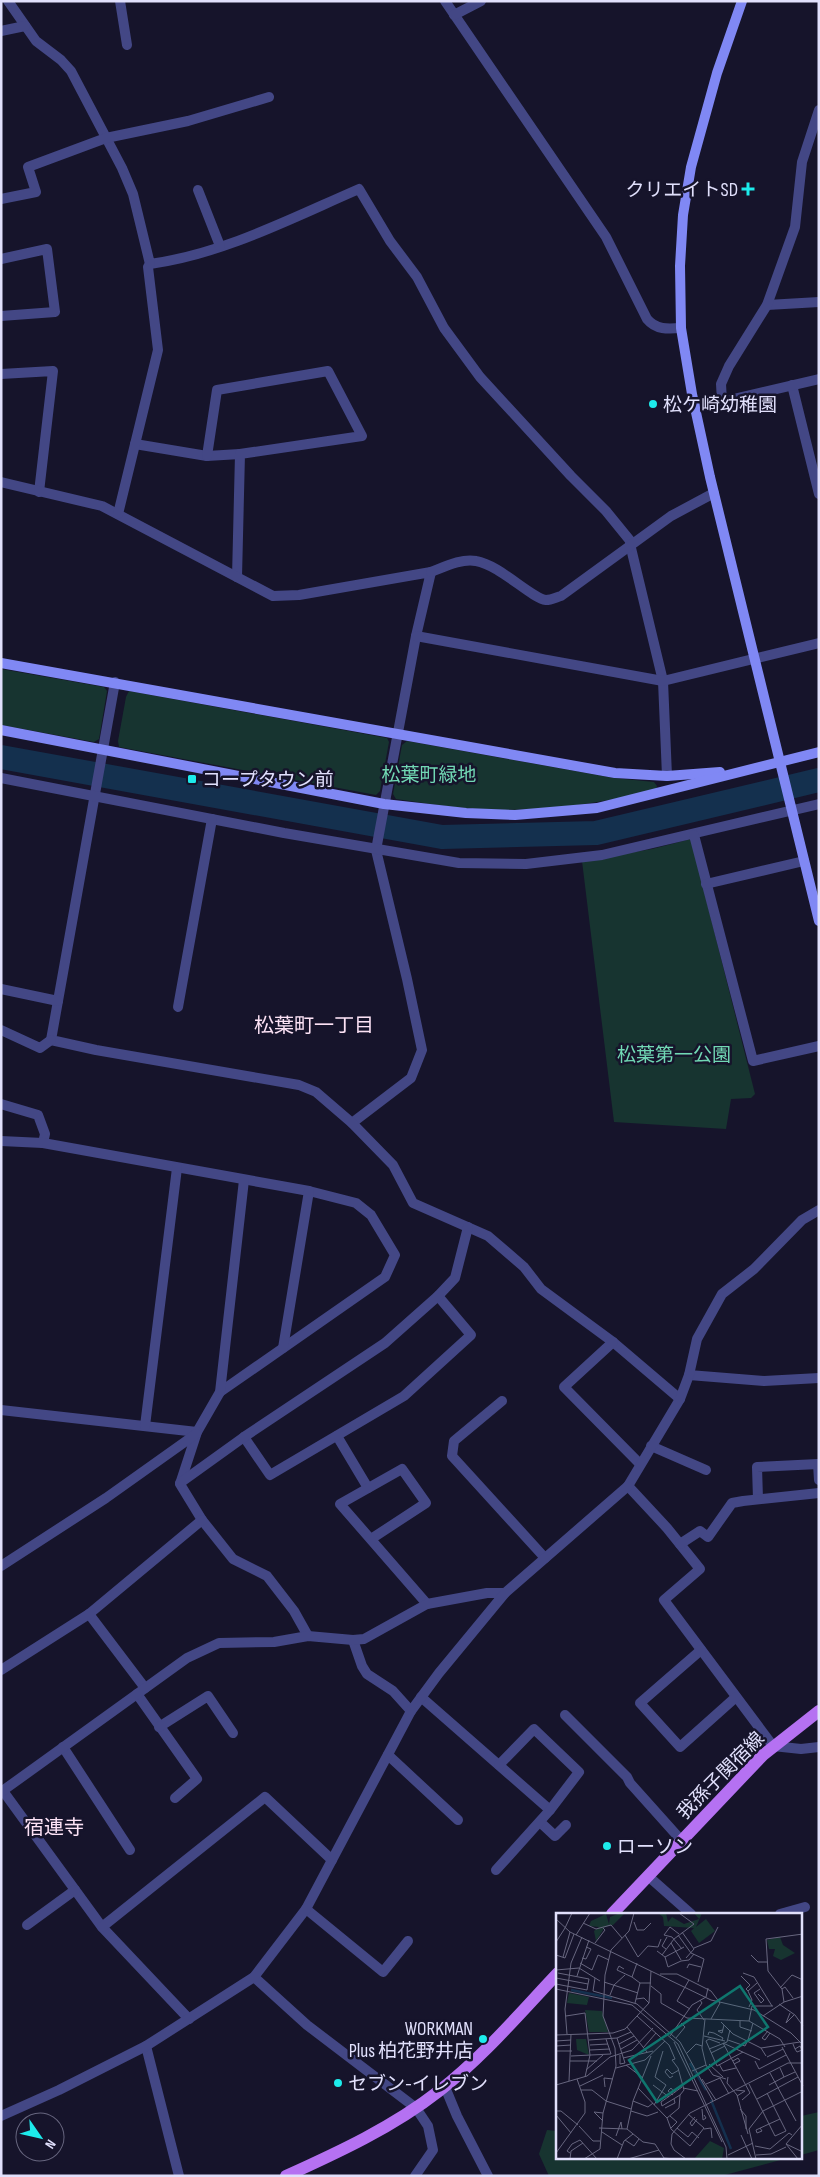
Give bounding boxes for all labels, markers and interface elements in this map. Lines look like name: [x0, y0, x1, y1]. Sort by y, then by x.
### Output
place label: クリエイトSD: [626, 179, 738, 202]
marker: クリエイトSD: [742, 183, 754, 195]
place label: 松ケ崎幼稚園: [663, 394, 777, 417]
marker: 松ケ崎幼稚園: [647, 398, 659, 410]
park label: 松葉町緑地: [381, 764, 477, 787]
place label: コープタウン前: [202, 769, 334, 792]
marker: コープタウン前: [186, 773, 198, 785]
district label: 松葉町一丁目: [254, 1014, 374, 1038]
park label: 松葉第一公園: [617, 1044, 731, 1067]
street label: 我孫子関宿線: [673, 1728, 770, 1825]
district label: 宿連寺: [24, 1816, 84, 1840]
place label: ローソン: [617, 1836, 693, 1859]
marker: ローソン: [601, 1840, 613, 1852]
inset map: [556, 1913, 802, 2160]
place label: WORKMAN Plus 柏花野井店: [349, 2018, 473, 2063]
marker: WORKMAN Plus 柏花野井店: [477, 2033, 489, 2045]
place label: セブン-イレブン: [348, 2073, 488, 2096]
marker: セブン-イレブン: [332, 2077, 344, 2089]
north arrow: [15, 2112, 65, 2162]
text: N: [41, 2136, 60, 2152]

